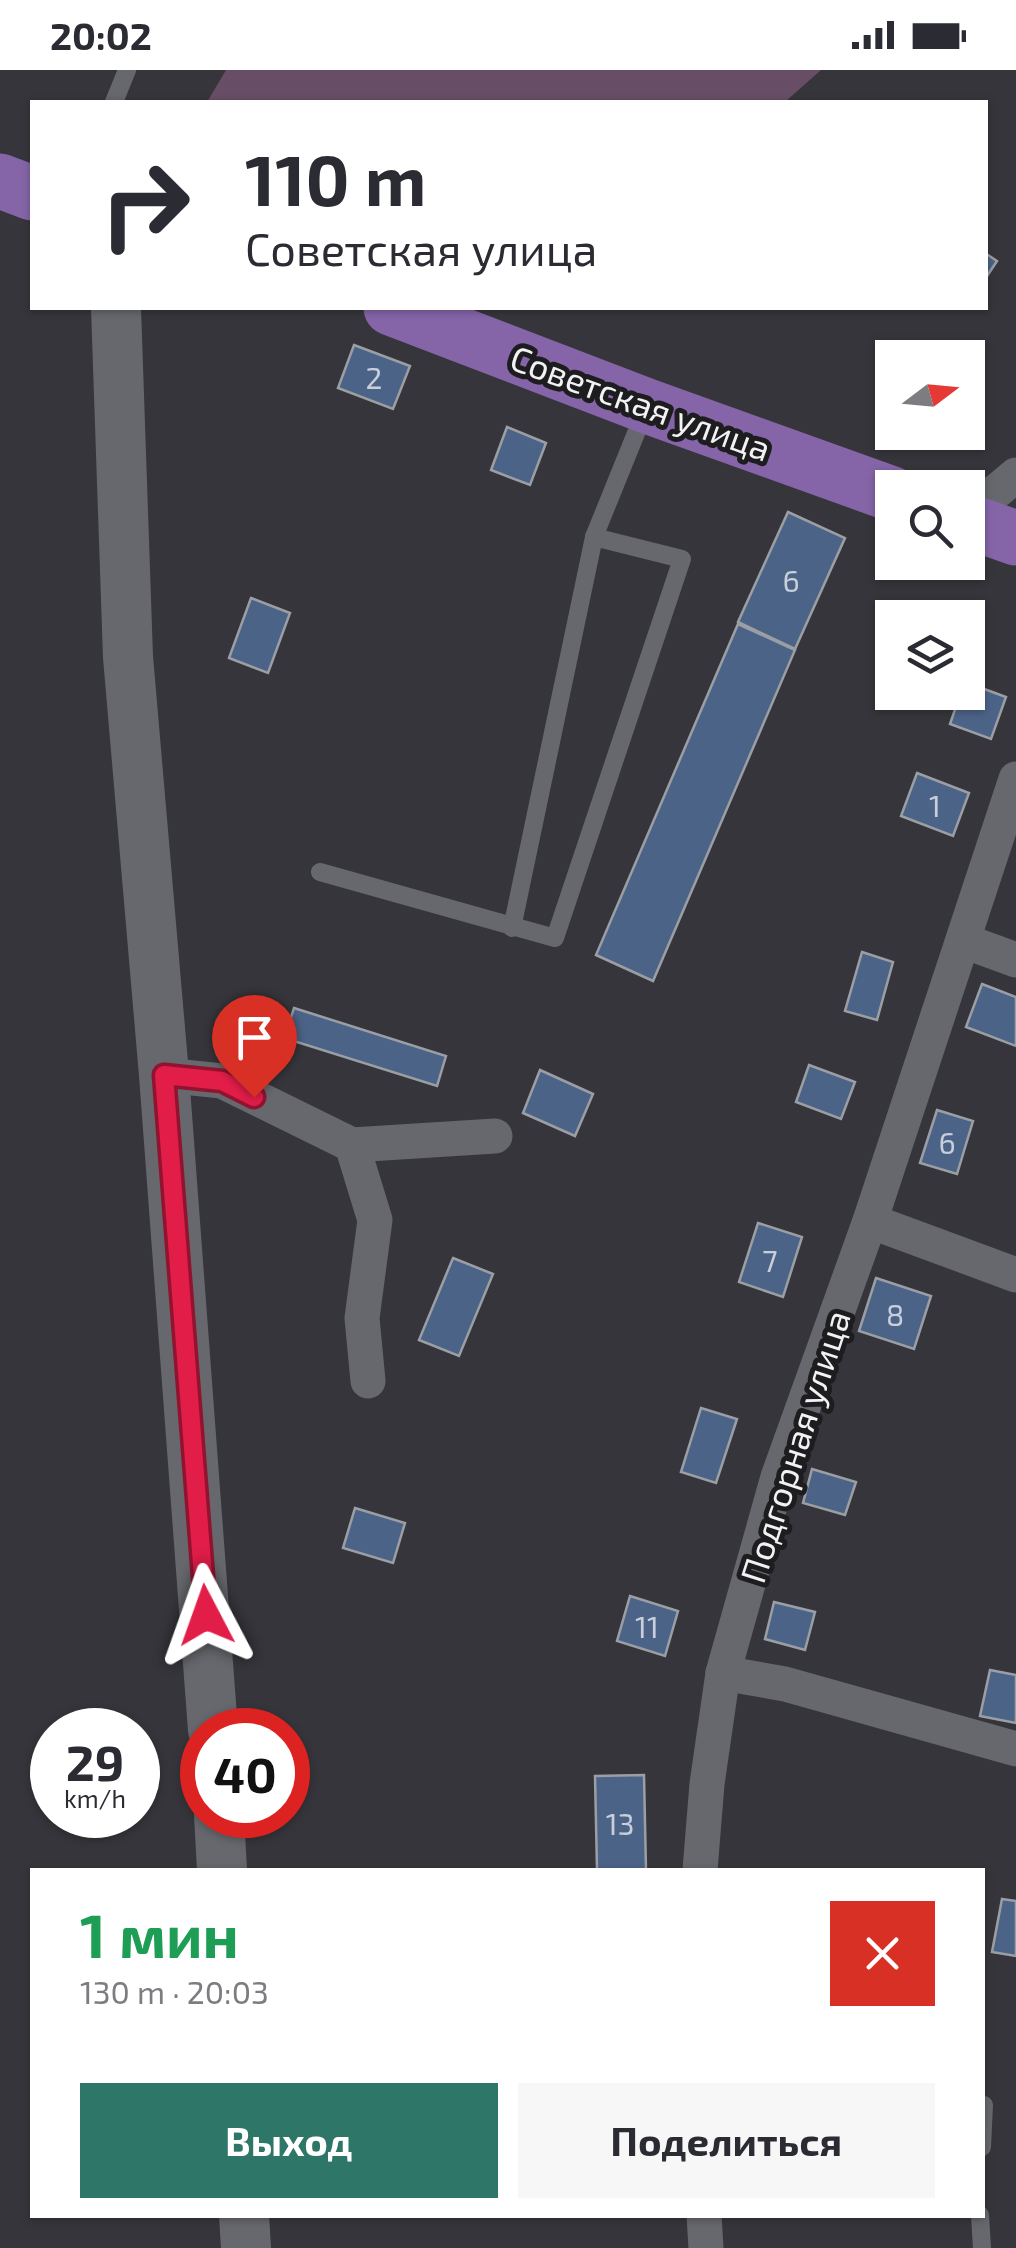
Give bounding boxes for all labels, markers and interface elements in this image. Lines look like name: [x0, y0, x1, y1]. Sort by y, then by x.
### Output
text: 20:02: [50, 12, 152, 58]
text: 110 m: [245, 136, 426, 220]
icon: right: [80, 140, 210, 270]
text: Советская улица: [245, 221, 597, 275]
street label: Советская улица: [505, 335, 777, 470]
north arrow: [875, 340, 985, 450]
map controls: [875, 340, 985, 710]
house number: 2: [366, 359, 382, 395]
button: search: [875, 470, 985, 580]
house number: 6: [782, 562, 800, 598]
button: layers: [875, 600, 985, 710]
house number: 1: [929, 787, 941, 823]
pin: [212, 995, 297, 1098]
icon: arrive: [227, 1010, 282, 1065]
house number: 6: [938, 1124, 956, 1160]
house number: 7: [762, 1242, 778, 1278]
house number: 8: [886, 1296, 904, 1332]
street label: Подгорная улица: [730, 1304, 859, 1588]
position arrow: [154, 1563, 258, 1667]
house number: 11: [635, 1608, 659, 1644]
speed limit sign: 40: [180, 1708, 310, 1838]
text: 29: [66, 1731, 124, 1791]
text: km/h: [64, 1783, 126, 1813]
house number: 13: [606, 1805, 634, 1841]
text: 1 мин: [80, 1898, 239, 1970]
button: close: [830, 1901, 935, 2006]
text: 130 m · 20:03: [80, 1972, 269, 2010]
button: Выход: [80, 2083, 498, 2198]
button: Поделиться: [518, 2083, 935, 2198]

